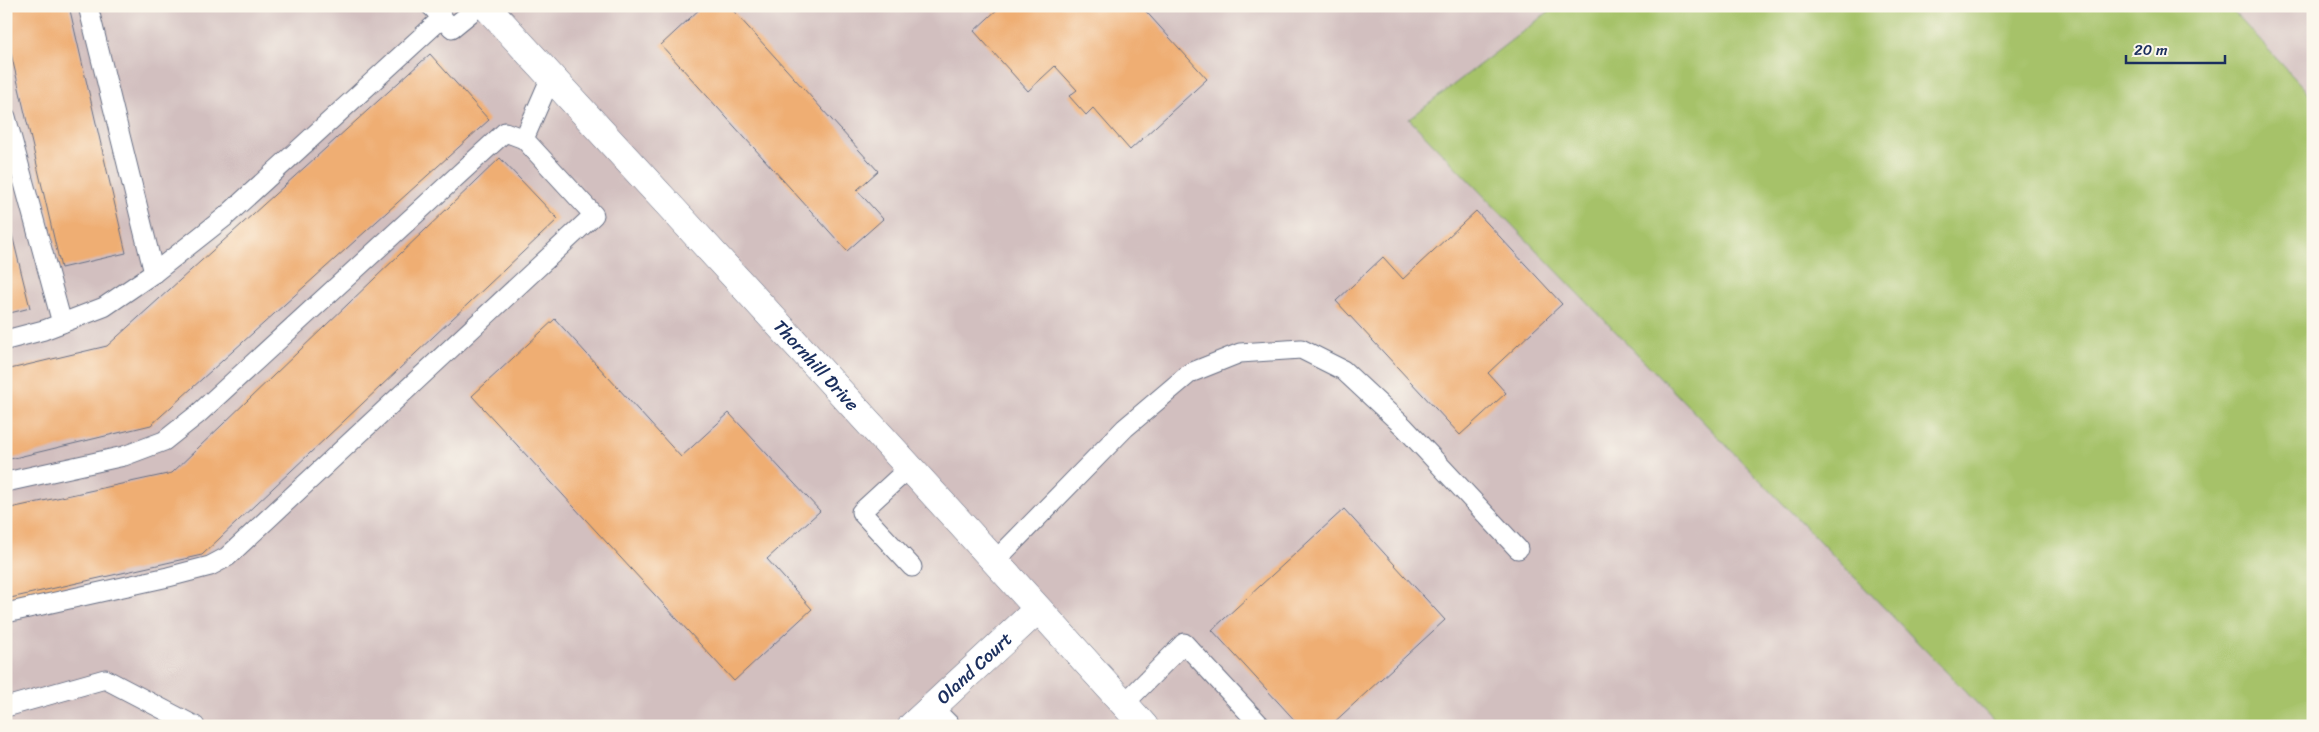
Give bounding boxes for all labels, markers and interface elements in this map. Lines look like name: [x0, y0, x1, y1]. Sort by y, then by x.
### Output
scale bar: [2126, 32, 2225, 64]
text: 20 m: [2134, 37, 2168, 63]
street label: Thornhill Drive: [765, 312, 867, 419]
street label: Oland Court: [929, 624, 1020, 712]

